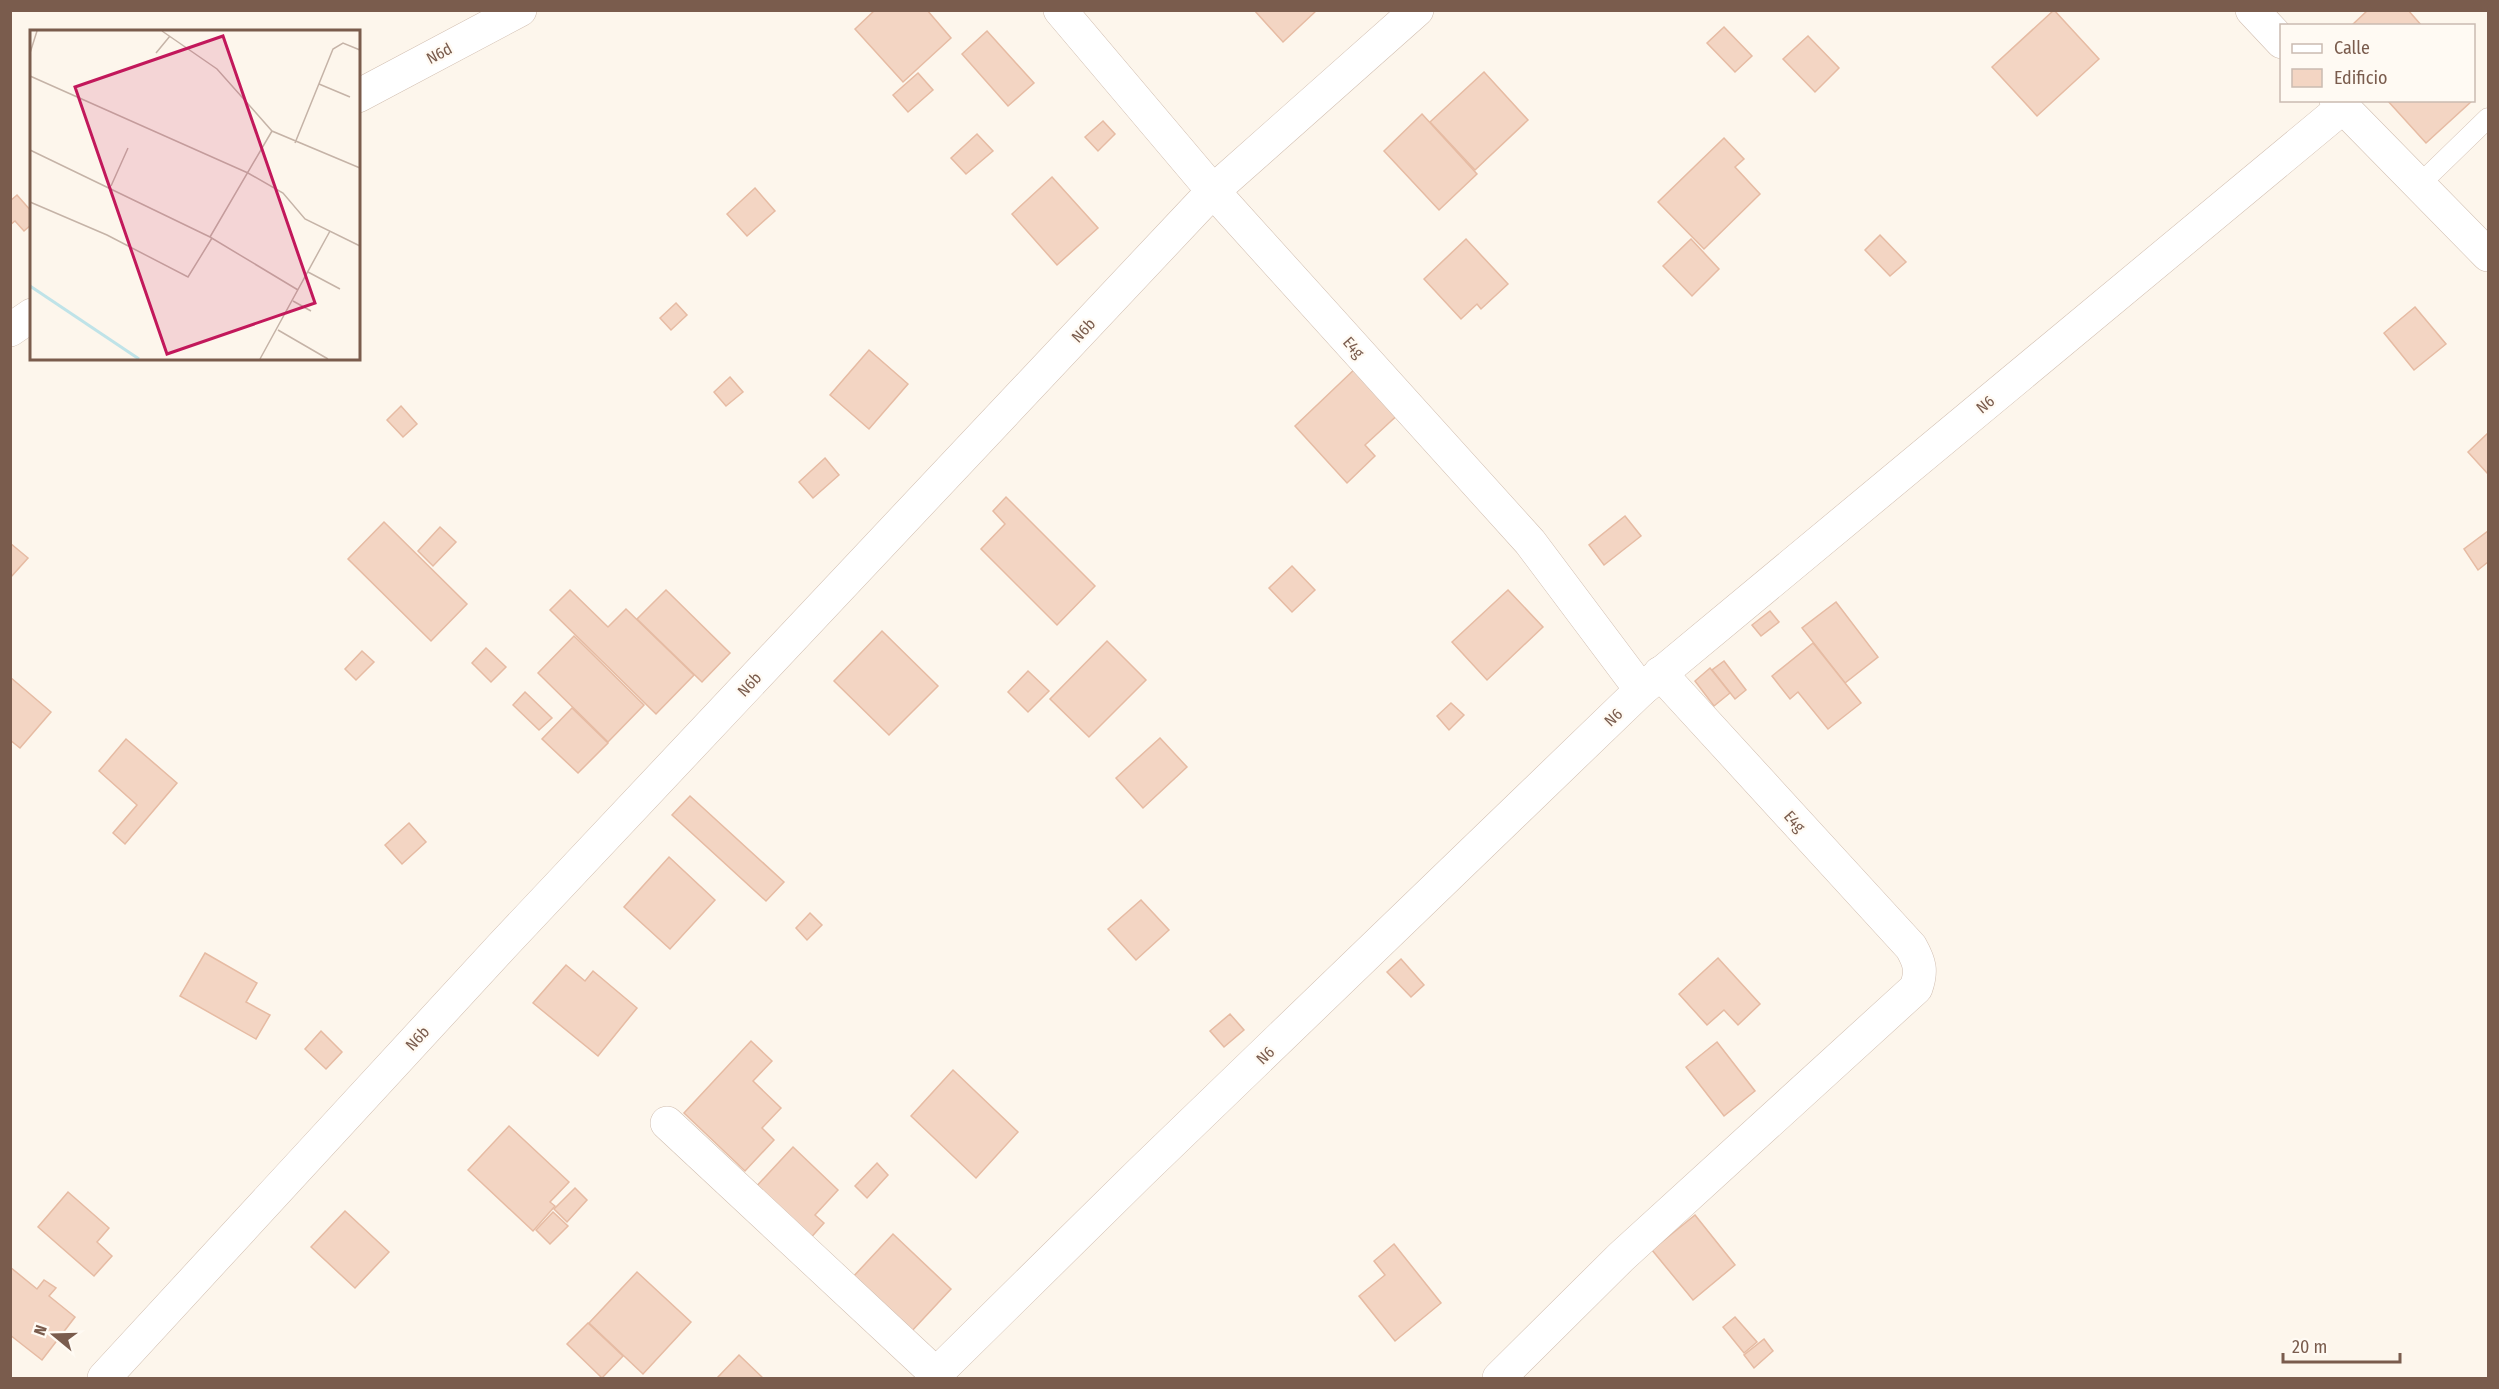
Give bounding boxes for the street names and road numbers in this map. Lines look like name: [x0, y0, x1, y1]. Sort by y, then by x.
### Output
street label: N6d: [423, 39, 455, 68]
street label: N6b: [1067, 314, 1099, 346]
street label: E4g: [1339, 333, 1368, 362]
street label: N6: [1972, 391, 1998, 417]
street label: N6b: [733, 668, 765, 700]
street label: N6: [1600, 704, 1626, 730]
street label: E4g: [1780, 807, 1809, 836]
street label: N6b: [401, 1022, 433, 1054]
street label: N6: [1252, 1042, 1278, 1068]

